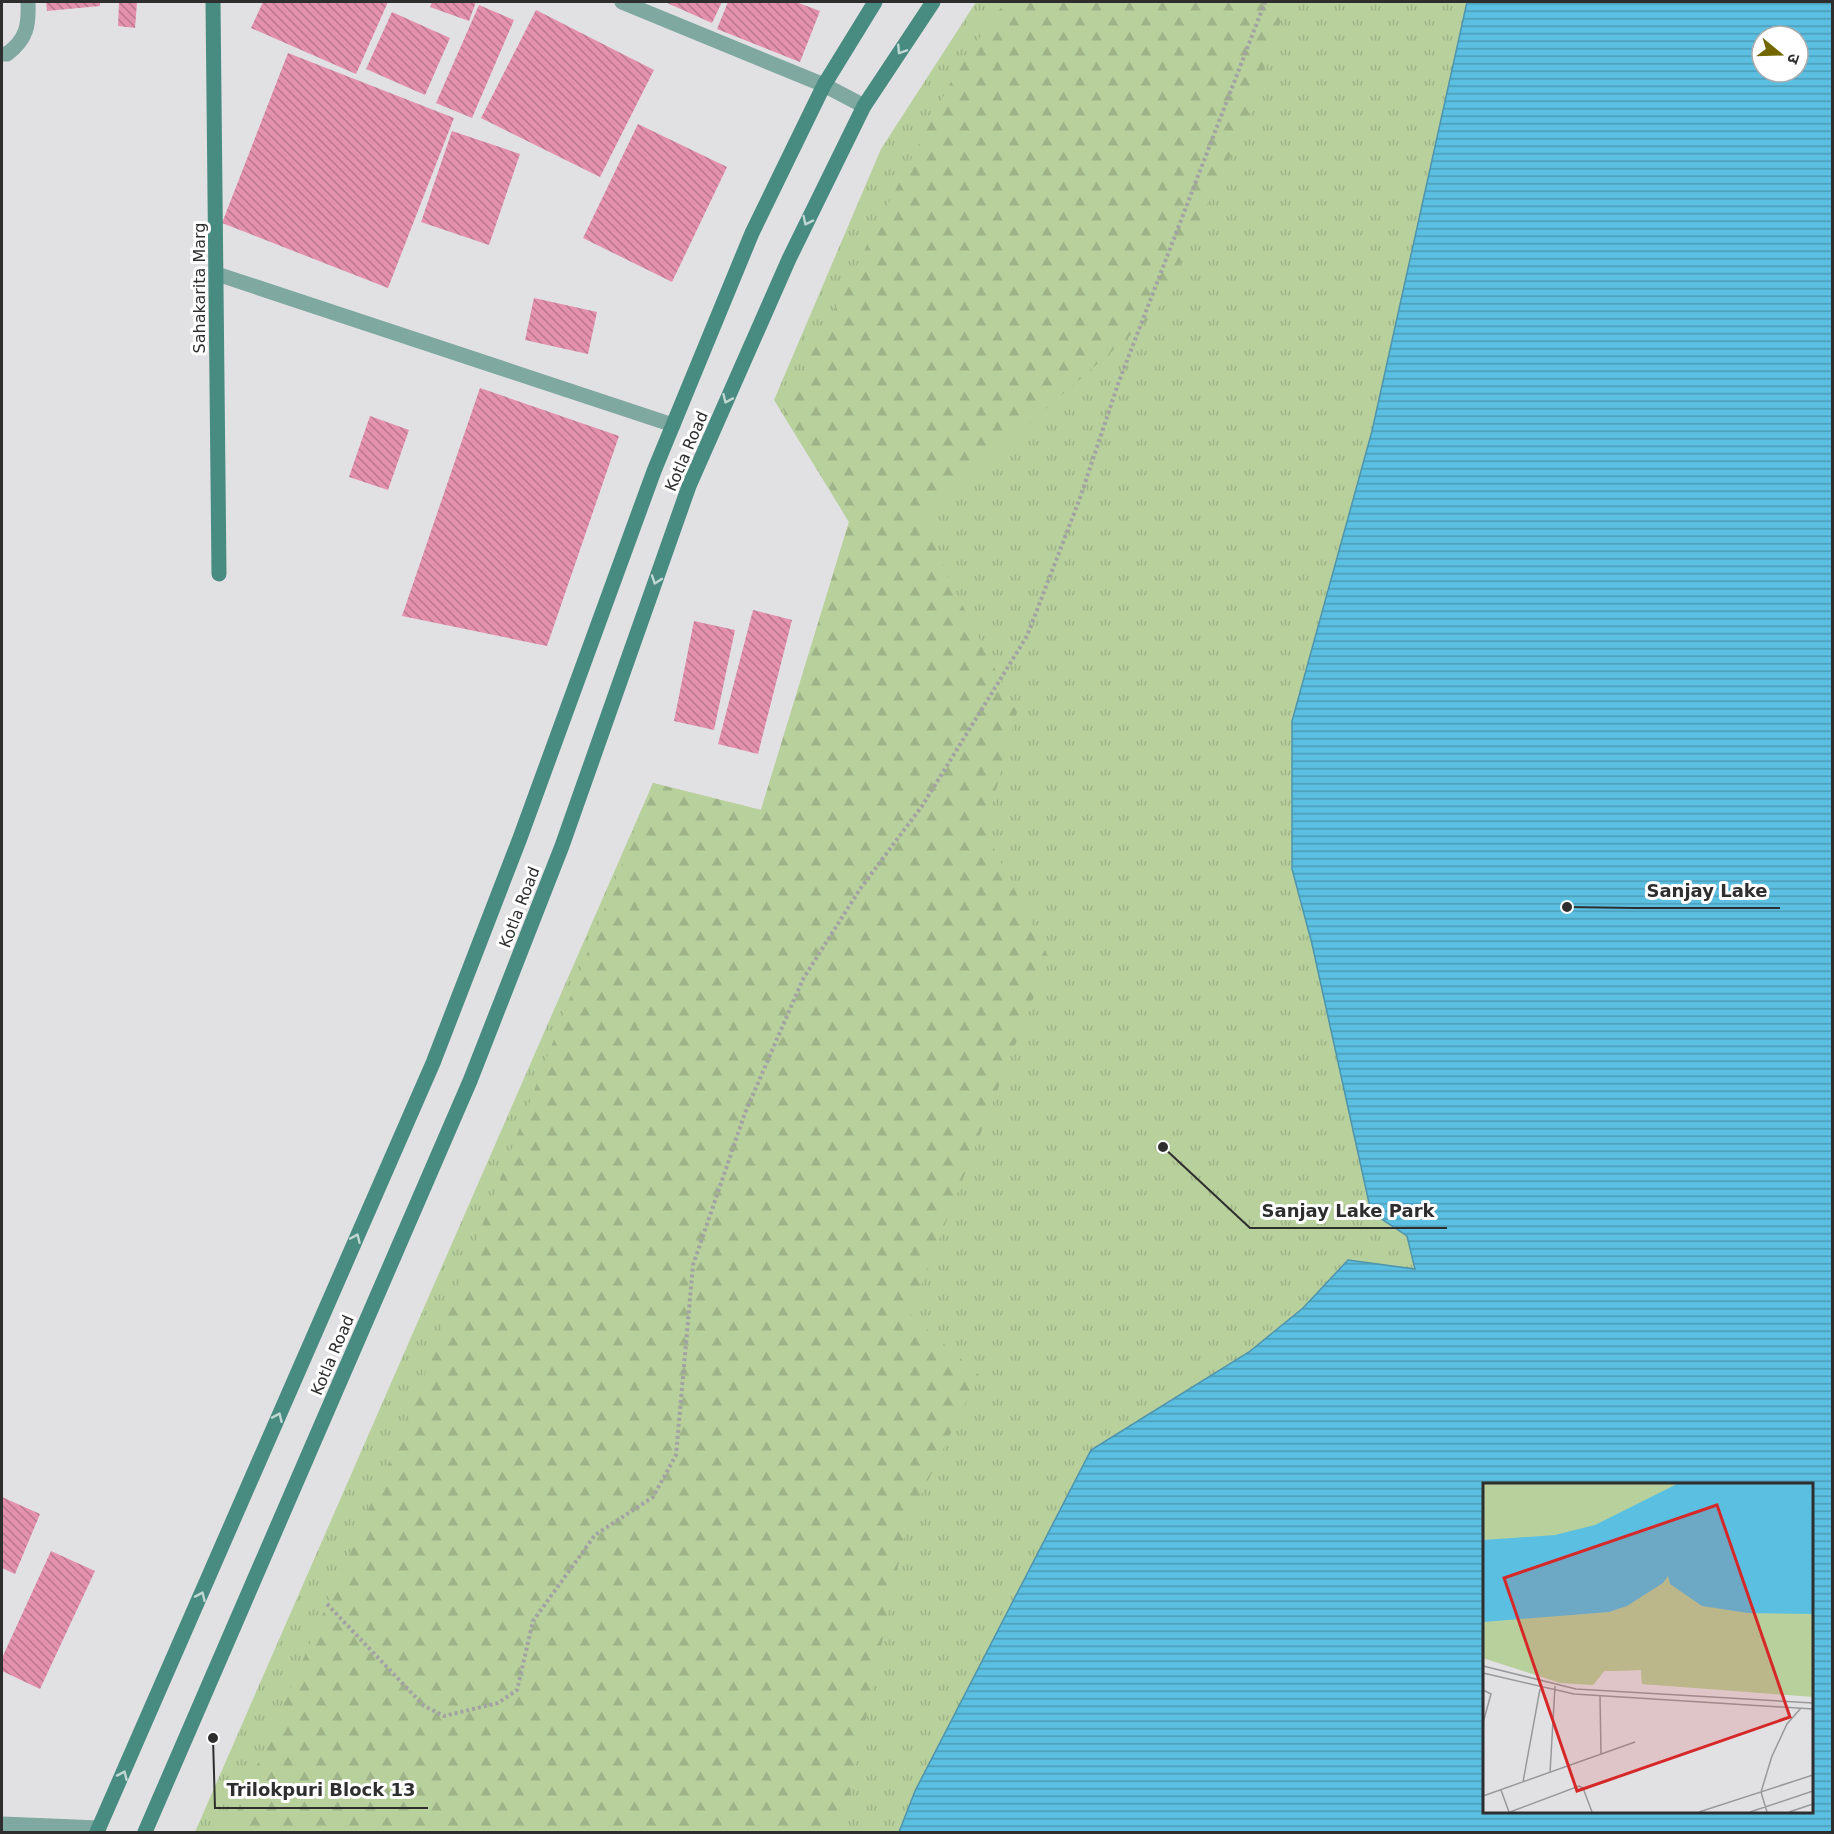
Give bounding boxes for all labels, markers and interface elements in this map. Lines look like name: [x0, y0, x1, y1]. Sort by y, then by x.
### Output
north arrow: [1750, 24, 1810, 84]
one-way arrow: [897, 44, 908, 55]
text: उ: [1783, 51, 1804, 67]
one-way arrow: [803, 215, 815, 226]
street label: Sahakarita Marg: [190, 223, 209, 353]
one-way arrow: [723, 393, 735, 404]
street label: Kotla Road: [661, 408, 712, 494]
one-way arrow: [650, 574, 663, 585]
street label: Kotla Road: [495, 864, 544, 950]
callout: Sanjay Lake: [1635, 872, 1780, 908]
text: Sanjay Lake: [1647, 880, 1768, 901]
callout: Sanjay Lake Park: [1250, 1192, 1447, 1228]
text: Sanjay Lake Park: [1262, 1200, 1436, 1221]
one-way arrow: [349, 1234, 361, 1245]
street label: Kotla Road: [307, 1312, 358, 1398]
one-way arrow: [271, 1412, 283, 1423]
inset map: [1483, 1483, 1813, 1813]
one-way arrow: [193, 1591, 205, 1602]
one-way arrow: [116, 1770, 128, 1781]
callout: Trilokpuri Block 13: [215, 1772, 428, 1808]
text: Trilokpuri Block 13: [226, 1779, 416, 1800]

